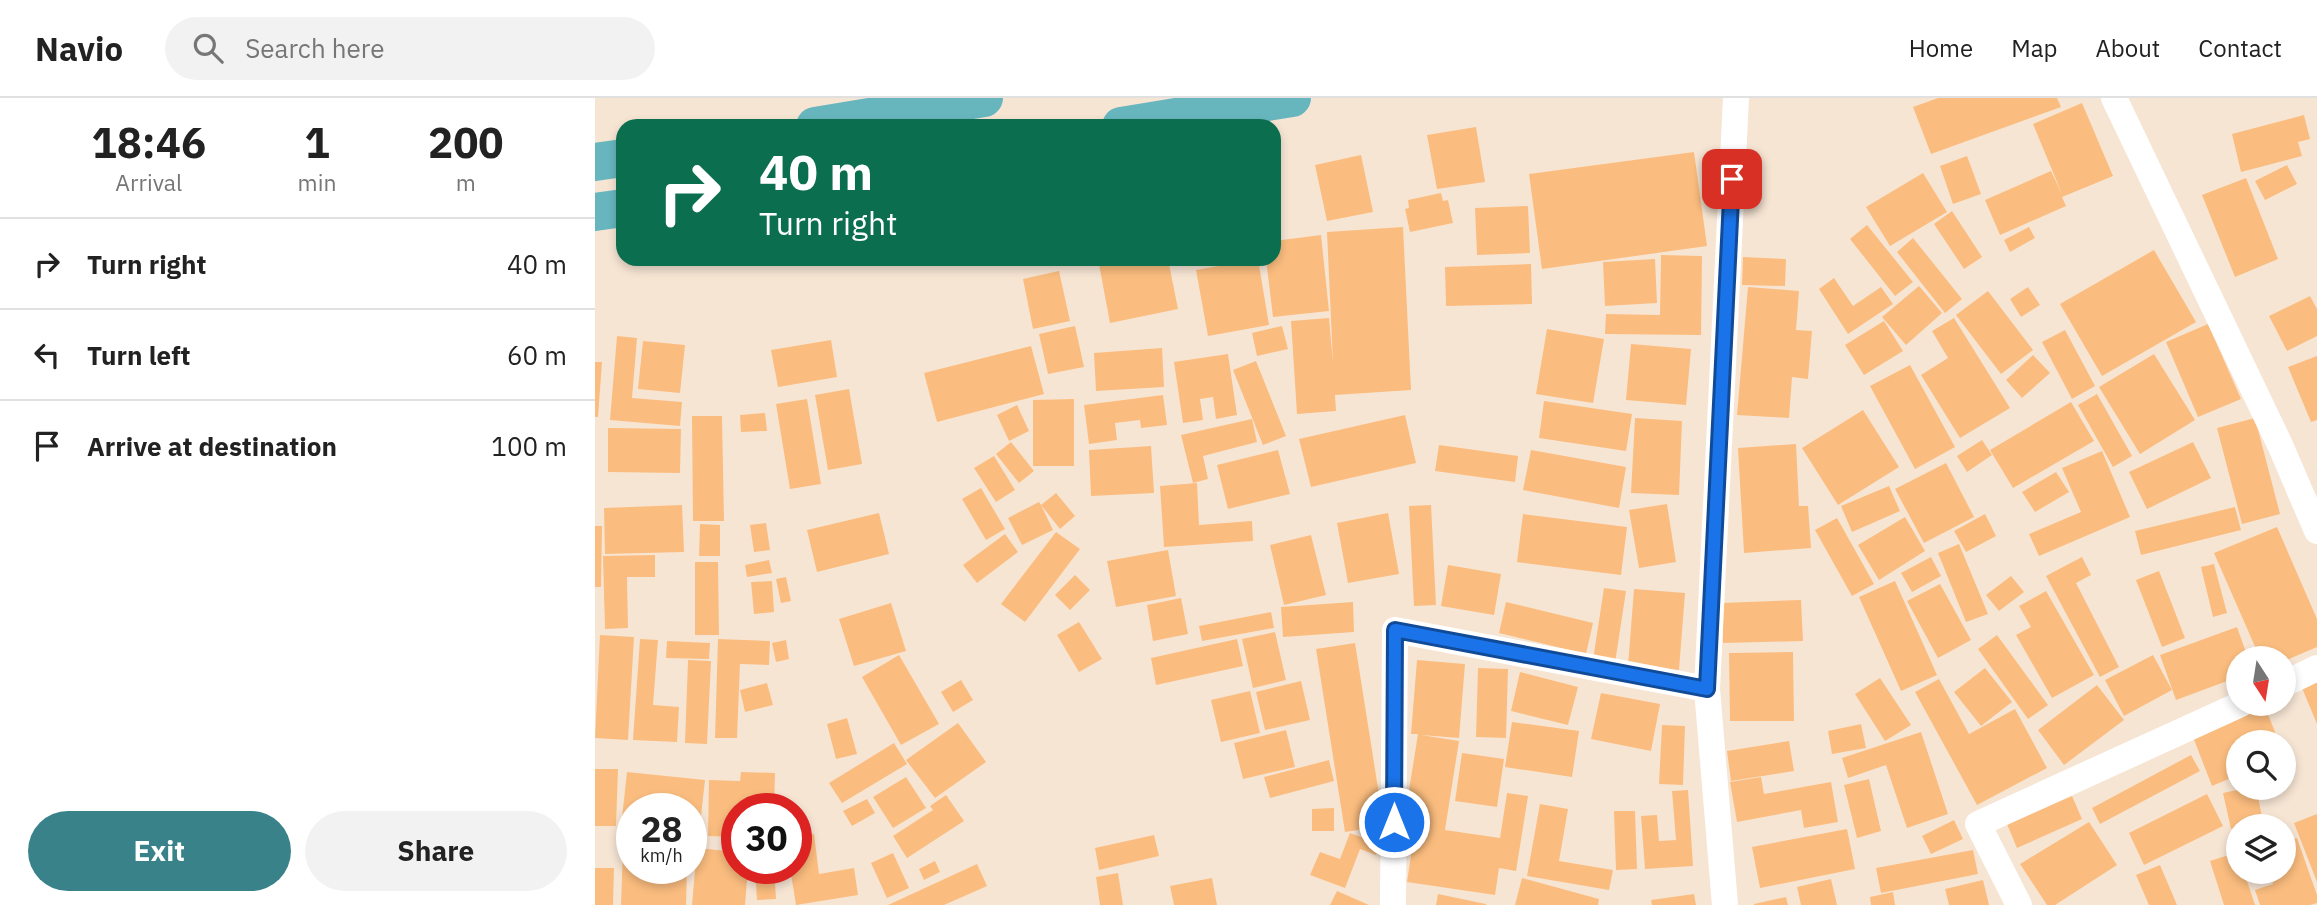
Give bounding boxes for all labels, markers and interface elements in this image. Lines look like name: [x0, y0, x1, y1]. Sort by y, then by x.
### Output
search box: [165, 17, 655, 80]
text: Navio: [35, 27, 123, 70]
icon: search: [189, 29, 227, 67]
text: Search here: [245, 31, 385, 65]
text: Home: [1909, 32, 1973, 64]
text: Map: [2011, 32, 2057, 64]
text: About: [2095, 32, 2160, 64]
text: Contact: [2198, 32, 2282, 64]
text: 18:46: [91, 115, 206, 170]
text: 1: [304, 115, 330, 170]
text: 200: [428, 115, 504, 170]
text: 40 m: [759, 140, 873, 203]
icon: right: [644, 147, 735, 238]
pin: [1702, 149, 1762, 209]
icon: arrive: [1713, 160, 1751, 198]
text: Arrival: [115, 167, 182, 197]
text: min: [298, 167, 336, 197]
text: m: [456, 167, 476, 197]
text: Turn right: [759, 202, 897, 244]
icon: right: [28, 245, 66, 283]
text: Turn right: [87, 247, 206, 281]
text: 40 m: [507, 247, 567, 281]
icon: left: [28, 336, 66, 374]
text: Turn left: [87, 338, 190, 372]
text: 60 m: [507, 338, 567, 372]
icon: arrive: [28, 427, 66, 465]
text: Arrive at destination: [87, 429, 337, 463]
text: 100 m: [491, 429, 567, 463]
north arrow: [2226, 646, 2296, 716]
map controls: [2226, 646, 2296, 884]
button: search: [2226, 730, 2296, 800]
position arrow: [1357, 785, 1431, 859]
speed limit sign: 30: [721, 793, 812, 884]
text: 28: [640, 806, 683, 852]
button: Exit: [28, 811, 291, 891]
button: Share: [305, 811, 567, 891]
button: layers: [2226, 814, 2296, 884]
text: km/h: [640, 844, 683, 867]

